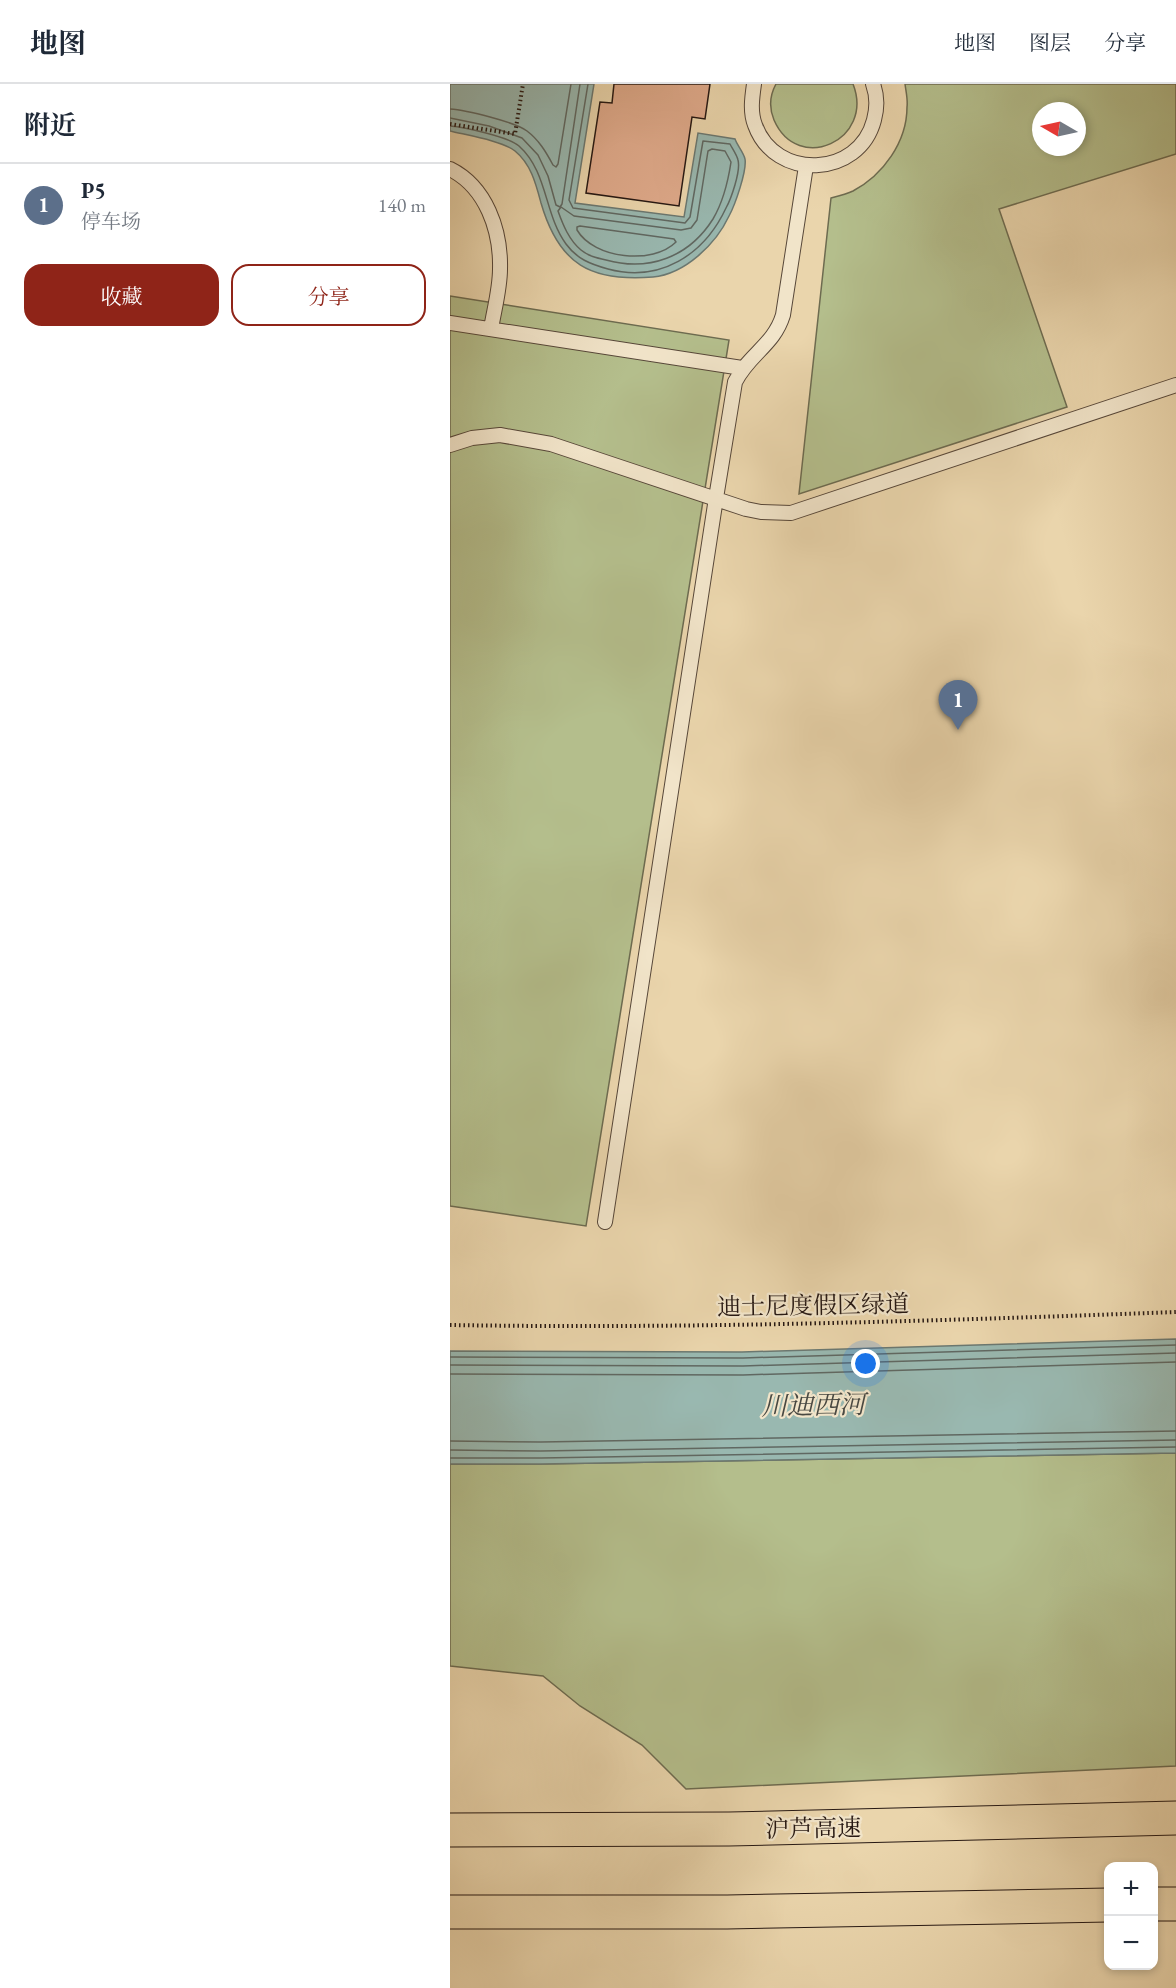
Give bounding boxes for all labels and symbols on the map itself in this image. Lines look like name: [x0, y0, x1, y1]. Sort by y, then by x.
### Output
north arrow: [1032, 102, 1086, 156]
pin: 1: [938, 680, 978, 730]
street label: 迪士尼度假区绿道: [717, 1288, 909, 1322]
your location: [851, 1349, 880, 1378]
water label: 川迪西河: [761, 1387, 869, 1423]
street label: 沪芦高速: [765, 1812, 861, 1844]

